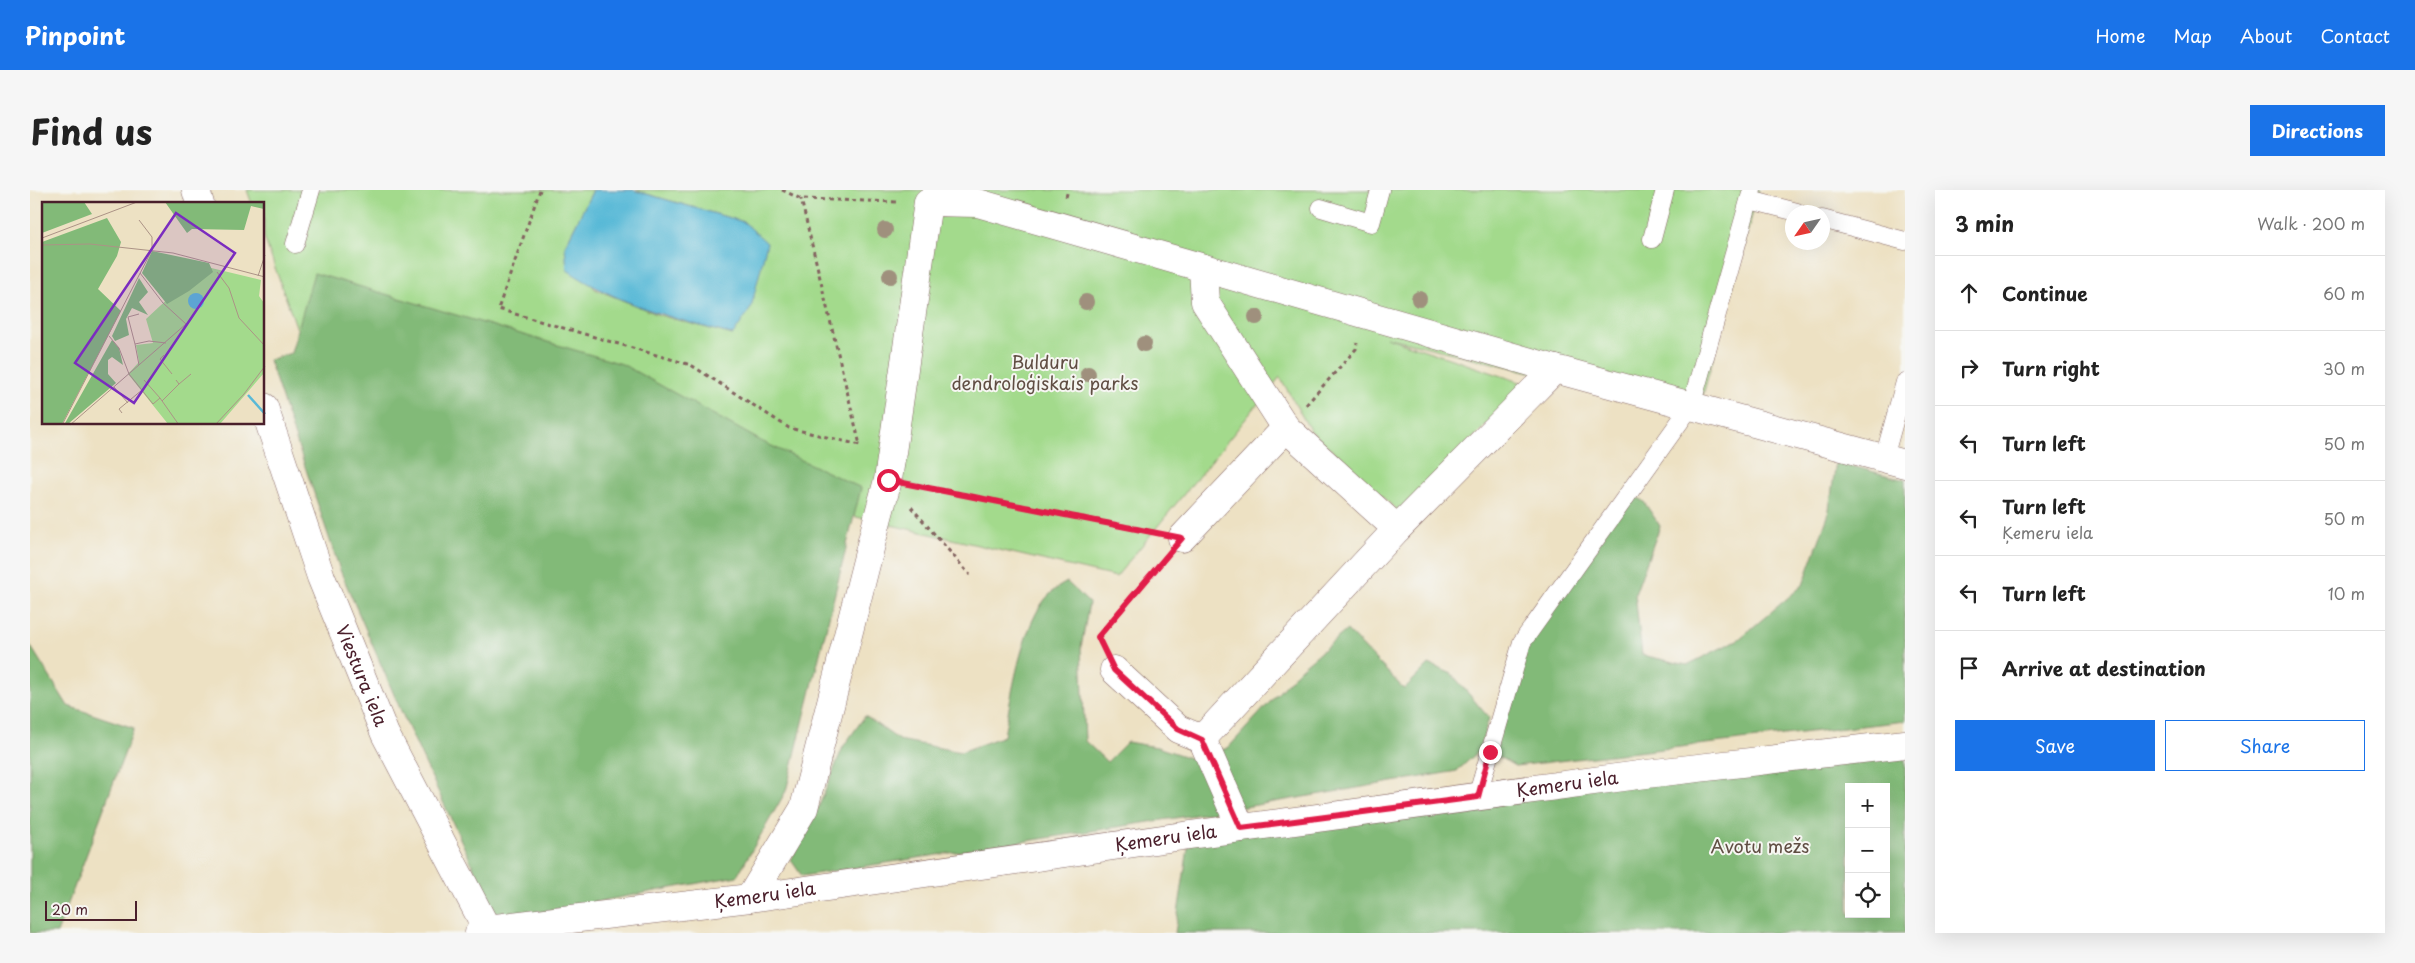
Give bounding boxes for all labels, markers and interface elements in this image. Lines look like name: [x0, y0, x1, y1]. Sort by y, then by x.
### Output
text: Pinpoint: [25, 17, 126, 53]
text: Home: [2095, 22, 2145, 49]
text: Map: [2173, 22, 2212, 49]
text: About: [2240, 22, 2292, 49]
text: Contact: [2320, 22, 2390, 49]
text: Find us: [30, 104, 152, 157]
button: Directions: [2250, 105, 2385, 156]
inset map: [42, 202, 265, 425]
north arrow: [1785, 205, 1830, 250]
text: 3 min: [1955, 207, 2014, 239]
text: Walk · 200 m: [2257, 211, 2365, 235]
icon: ahead: [1955, 279, 1983, 307]
text: Continue: [2002, 279, 2088, 307]
text: 60 m: [2323, 281, 2365, 305]
park label: Bulduru dendroloģiskais parks: [951, 348, 1139, 396]
icon: right: [1955, 354, 1983, 382]
text: Turn right: [2002, 354, 2100, 382]
text: 30 m: [2323, 356, 2365, 380]
icon: left: [1955, 429, 1983, 457]
text: Turn left: [2002, 429, 2086, 457]
text: 50 m: [2324, 431, 2365, 455]
route start: [877, 469, 900, 492]
text: Turn left: [2002, 492, 2086, 520]
icon: left: [1955, 504, 1983, 532]
text: 50 m: [2324, 506, 2365, 530]
text: Ķemeru iela: [2002, 520, 2093, 544]
icon: left: [1955, 579, 1983, 607]
text: Turn left: [2002, 579, 2086, 607]
text: 10 m: [2328, 581, 2365, 605]
street label: Viestura iela: [330, 620, 396, 731]
icon: arrive: [1955, 654, 1983, 682]
text: Arrive at destination: [2002, 654, 2206, 682]
button: Save: [1955, 720, 2155, 771]
button: Share: [2165, 720, 2365, 771]
route end: [1479, 741, 1502, 764]
street label: Ķemeru iela: [1515, 763, 1620, 803]
map controls: [1845, 783, 1890, 918]
button: +: [1845, 783, 1890, 828]
street label: Ķemeru iela: [1113, 816, 1219, 858]
button: −: [1845, 828, 1890, 873]
park label: Avotu mežs: [1711, 832, 1810, 859]
button: locate: [1845, 873, 1890, 918]
street label: Ķemeru iela: [712, 874, 818, 914]
scale bar: [45, 898, 138, 921]
text: 20 m: [52, 899, 88, 920]

